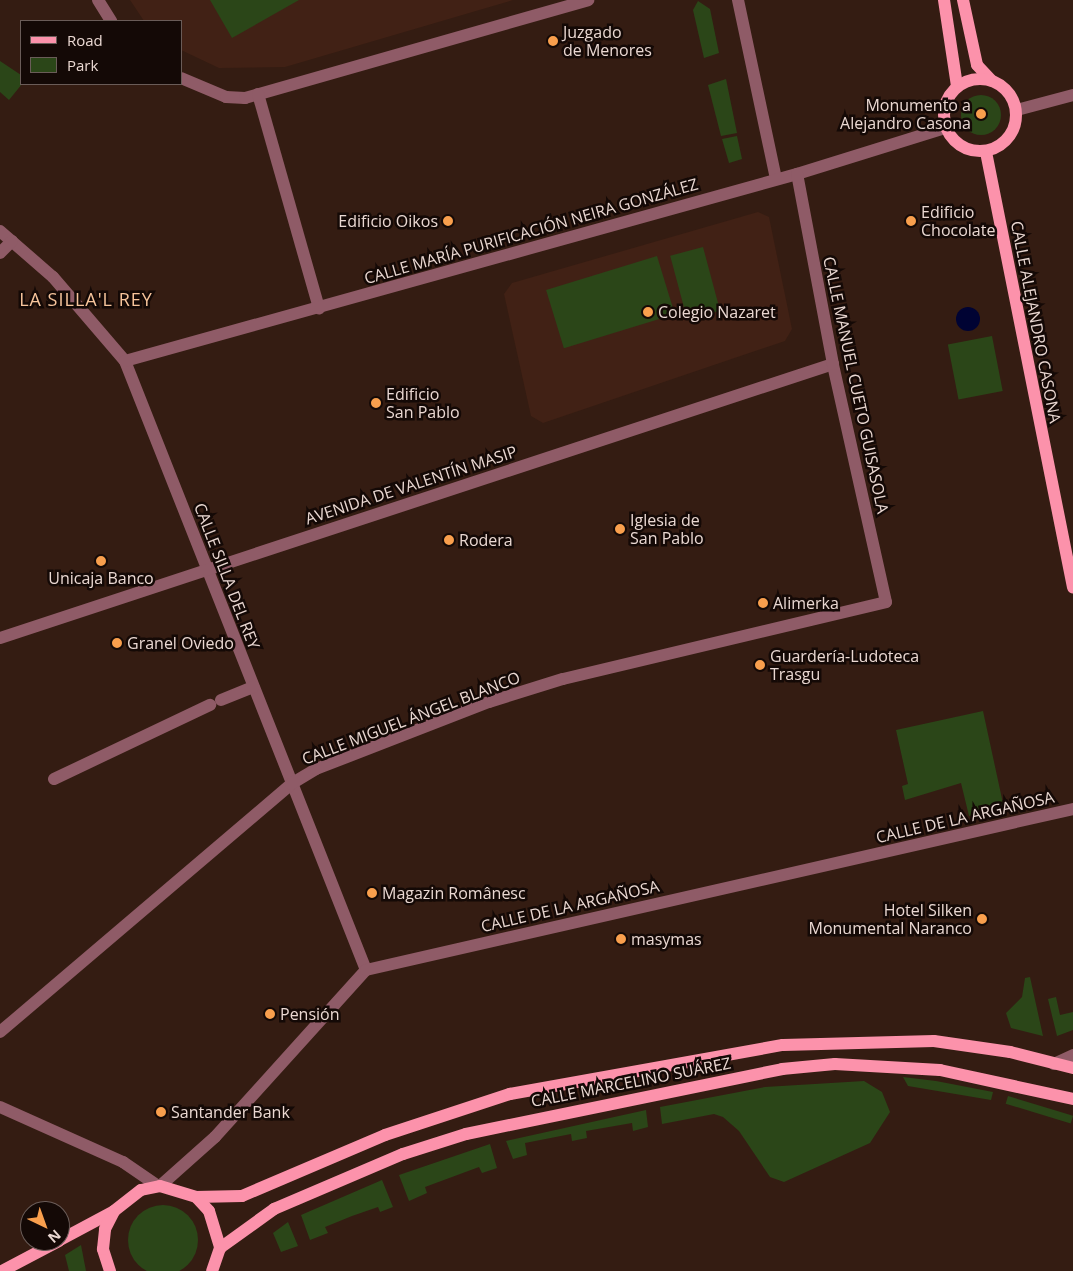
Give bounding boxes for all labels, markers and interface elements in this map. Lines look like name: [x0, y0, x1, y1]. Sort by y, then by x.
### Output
legend: [20, 20, 182, 85]
place label: Juzgado de Menores: [563, 22, 652, 60]
text: Road: [67, 30, 103, 50]
marker: Juzgado de Menores: [547, 35, 559, 47]
text: Park: [67, 55, 98, 75]
place label: Monumento a Alejandro Casona: [840, 95, 971, 133]
marker: Monumento a Alejandro Casona: [975, 108, 987, 120]
street label: CALLE MARÍA PURIFICACIÓN NEIRA GONZÁLEZ: [362, 174, 700, 288]
place label: Edificio Chocolate: [921, 202, 995, 240]
place label: Edificio Oikos: [338, 211, 438, 231]
marker: Edificio Oikos: [442, 215, 454, 227]
marker: Edificio Chocolate: [905, 215, 917, 227]
street label: CALLE ALEJANDRO CASONA: [1007, 219, 1065, 425]
street label: CALLE MANUEL CUETO GUISASOLA: [819, 255, 893, 515]
district label: LA SILLA'L REY: [17, 288, 155, 310]
place label: Colegio Nazaret: [658, 302, 776, 322]
marker: Colegio Nazaret: [642, 306, 654, 318]
place label: Edificio San Pablo: [386, 384, 460, 422]
marker: Edificio San Pablo: [370, 397, 382, 409]
street label: AVENIDA DE VALENTÍN MASIP: [303, 442, 519, 528]
street label: CALLE SILLA DEL REY: [190, 500, 264, 652]
place label: Iglesia de San Pablo: [630, 510, 704, 548]
marker: Iglesia de San Pablo: [614, 523, 626, 535]
place label: Rodera: [459, 530, 513, 550]
marker: Rodera: [443, 534, 455, 546]
marker: Unicaja Banco: [95, 555, 107, 567]
place label: Unicaja Banco: [48, 568, 154, 588]
place label: Alimerka: [773, 593, 839, 613]
marker: Alimerka: [757, 597, 769, 609]
place label: Granel Oviedo: [127, 633, 234, 653]
marker: Granel Oviedo: [111, 637, 123, 649]
place label: Guardería-Ludoteca Trasgu: [770, 646, 919, 684]
marker: Guardería-Ludoteca Trasgu: [754, 659, 766, 671]
street label: CALLE MIGUEL ÁNGEL BLANCO: [299, 667, 523, 769]
street label: CALLE DE LA ARGAÑOSA: [874, 787, 1056, 847]
street label: CALLE DE LA ARGAÑOSA: [479, 876, 661, 936]
place label: Magazin Românesc: [382, 883, 526, 903]
marker: Magazin Românesc: [366, 887, 378, 899]
place label: Hotel Silken Monumental Naranco: [808, 900, 972, 938]
marker: Hotel Silken Monumental Naranco: [976, 913, 988, 925]
place label: masymas: [631, 929, 702, 949]
marker: masymas: [615, 933, 627, 945]
place label: Pensión: [280, 1004, 340, 1024]
marker: Pensión: [264, 1008, 276, 1020]
street label: CALLE MARCELINO SUÁREZ: [529, 1053, 733, 1111]
place label: Santander Bank: [171, 1102, 290, 1122]
marker: Santander Bank: [155, 1106, 167, 1118]
north arrow: [20, 1201, 70, 1251]
text: N: [44, 1226, 65, 1248]

